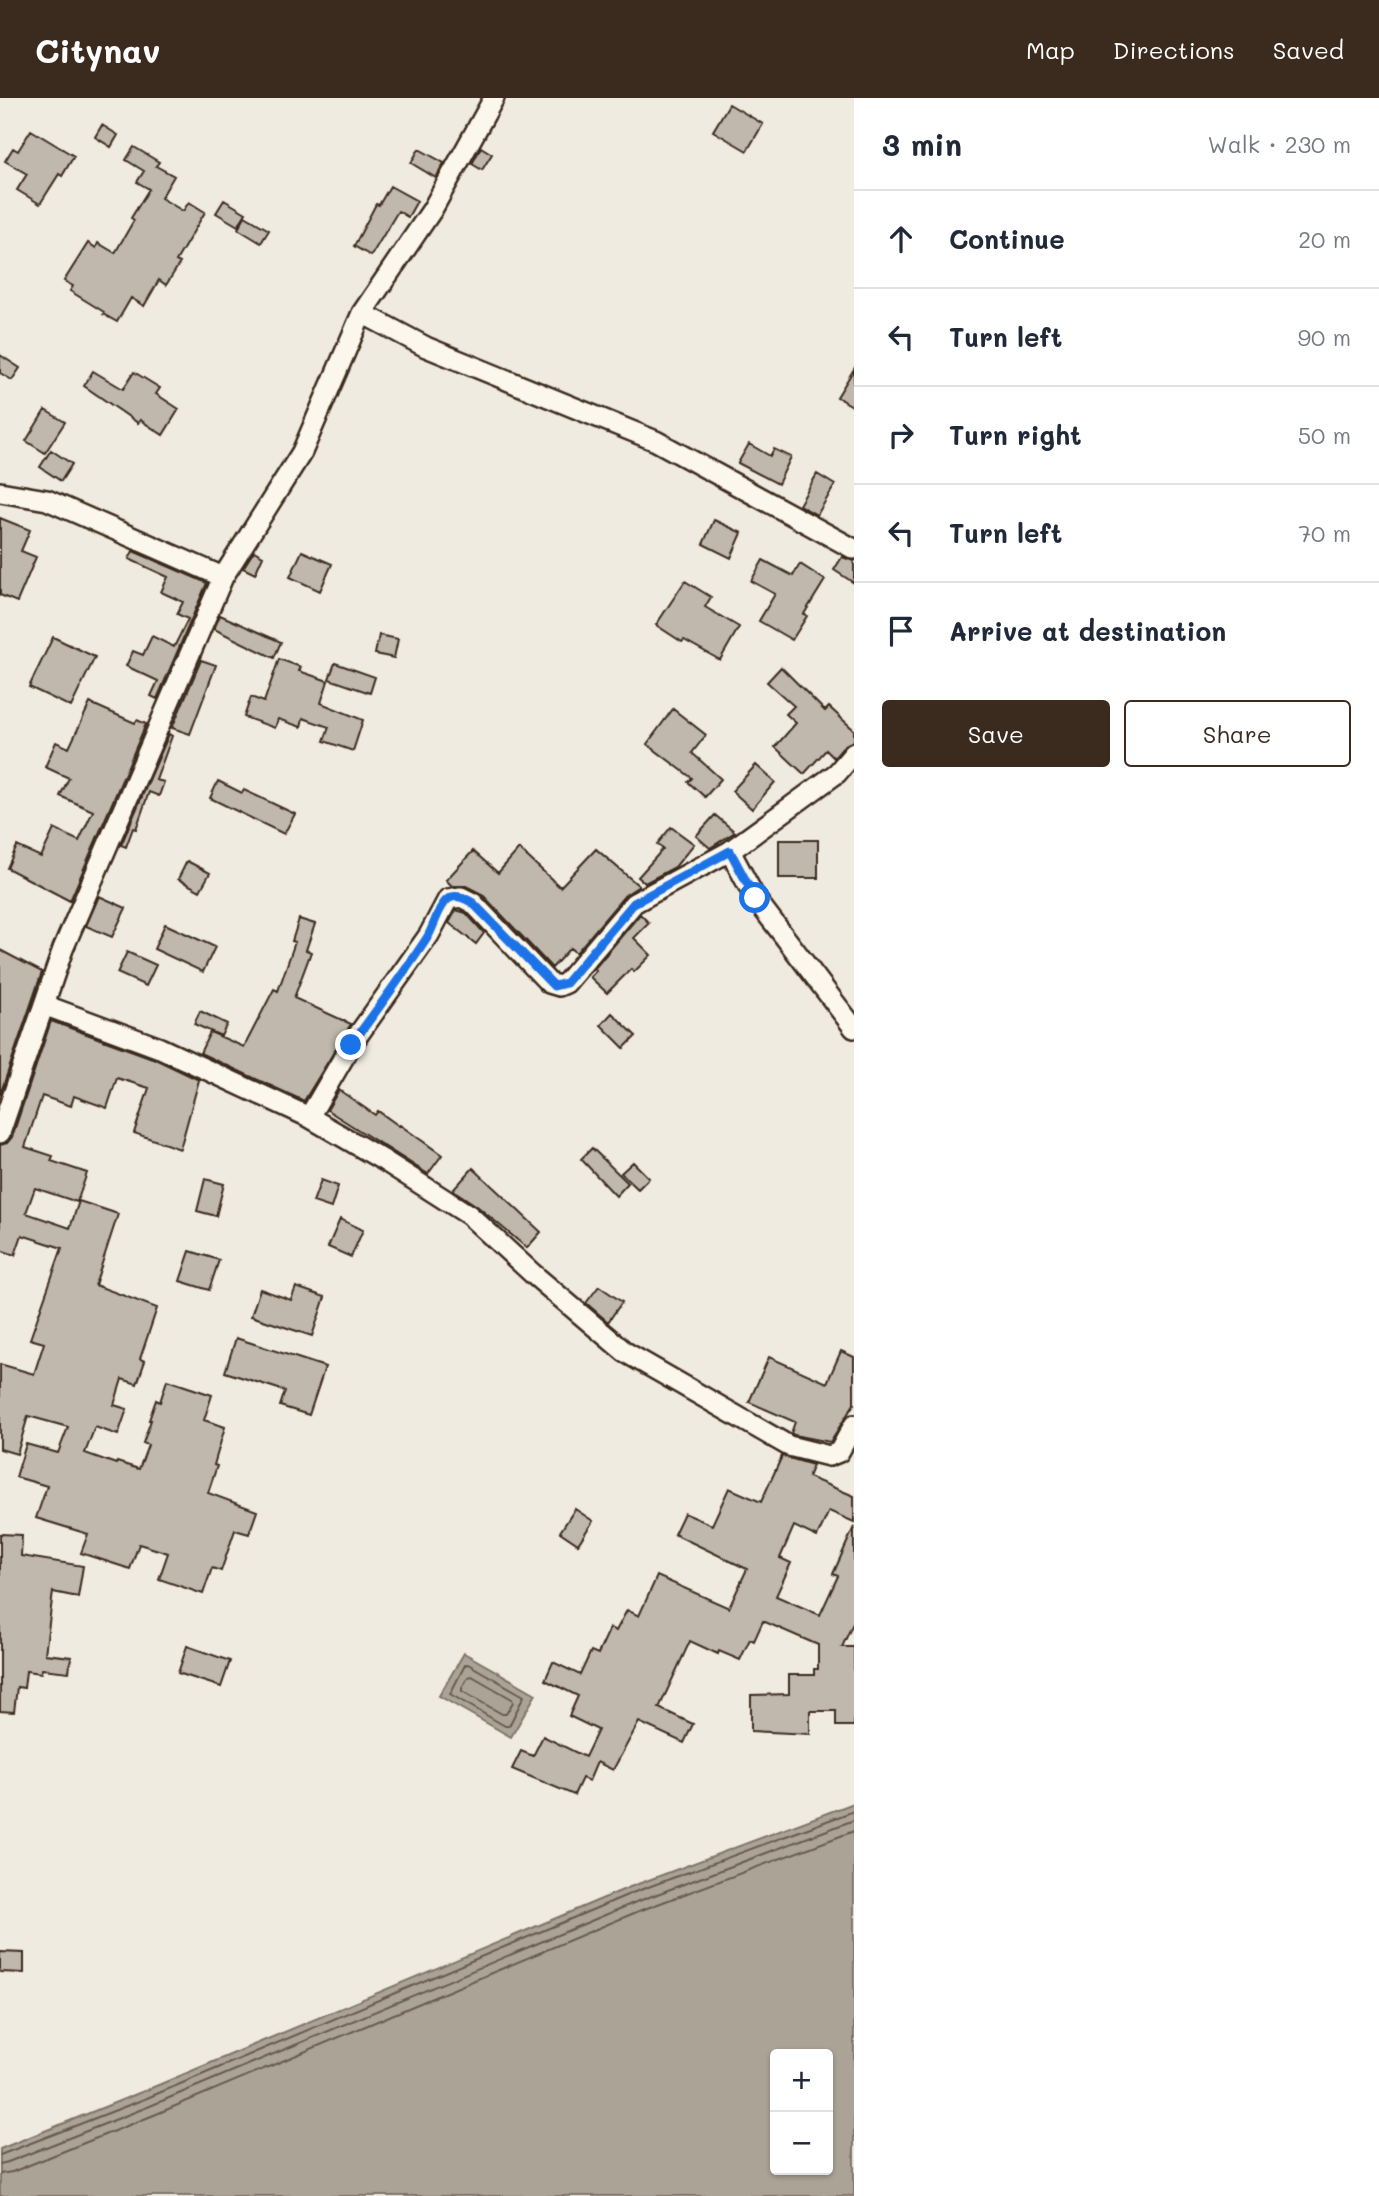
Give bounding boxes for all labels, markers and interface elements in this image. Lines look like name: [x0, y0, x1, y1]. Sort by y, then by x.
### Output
text: Citynav: [35, 28, 160, 71]
text: Map: [1026, 34, 1075, 65]
text: Directions: [1113, 34, 1235, 65]
text: Saved: [1273, 34, 1344, 65]
text: 3 min: [882, 124, 962, 164]
text: Walk · 230 m: [1208, 129, 1351, 159]
icon: ahead: [882, 220, 920, 258]
text: Continue: [949, 222, 1065, 256]
text: 20 m: [1298, 224, 1351, 254]
icon: left: [882, 318, 920, 356]
text: Turn left: [949, 320, 1062, 354]
text: 90 m: [1298, 322, 1351, 352]
icon: right: [882, 416, 920, 454]
text: Turn right: [949, 418, 1082, 452]
text: 50 m: [1298, 420, 1351, 450]
icon: left: [882, 514, 920, 552]
text: Turn left: [949, 516, 1062, 550]
text: 70 m: [1298, 518, 1351, 548]
icon: arrive: [882, 612, 920, 650]
text: Arrive at destination: [949, 614, 1226, 648]
button: Save: [882, 700, 1110, 767]
button: Share: [1124, 700, 1351, 767]
route start: [739, 882, 770, 913]
route end: [335, 1029, 366, 1060]
map controls: [770, 2049, 833, 2175]
button: +: [770, 2049, 833, 2112]
button: −: [770, 2112, 833, 2175]

